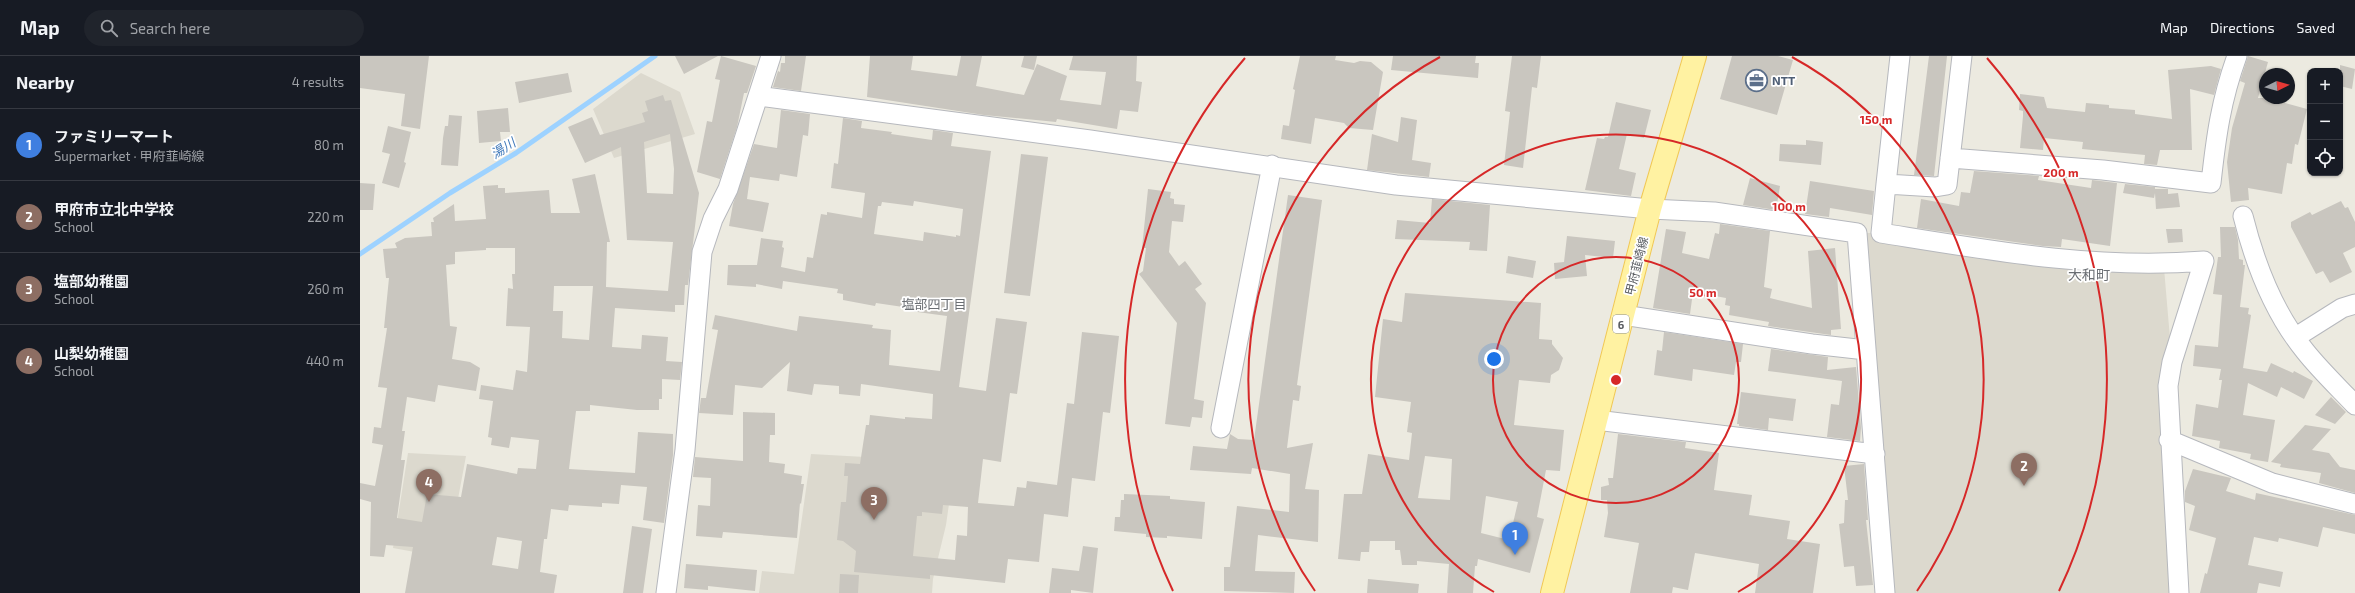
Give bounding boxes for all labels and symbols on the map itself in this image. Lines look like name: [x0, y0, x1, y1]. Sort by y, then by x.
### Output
office icon: NTT: [1743, 67, 1769, 93]
north arrow: [2259, 68, 2295, 104]
place label: NTT: [1772, 73, 1796, 87]
text: 150 m: [1860, 112, 1892, 126]
water label: 湯川: [488, 133, 520, 162]
text: 200 m: [2043, 165, 2079, 179]
text: 100 m: [1772, 199, 1806, 213]
street label: 甲府韮崎線: [1622, 235, 1650, 297]
district label: 大和町: [2068, 266, 2110, 283]
text: 50 m: [1689, 285, 1717, 299]
district label: 塩部四丁目: [901, 296, 967, 312]
road number: 6: [1613, 315, 1629, 333]
your location: [1484, 349, 1504, 369]
centre of rings: [1609, 373, 1623, 387]
pin: 2: [2011, 453, 2037, 486]
pin: 4: [416, 469, 442, 502]
pin: 3: [861, 487, 887, 520]
pin: 1: [1502, 522, 1528, 555]

